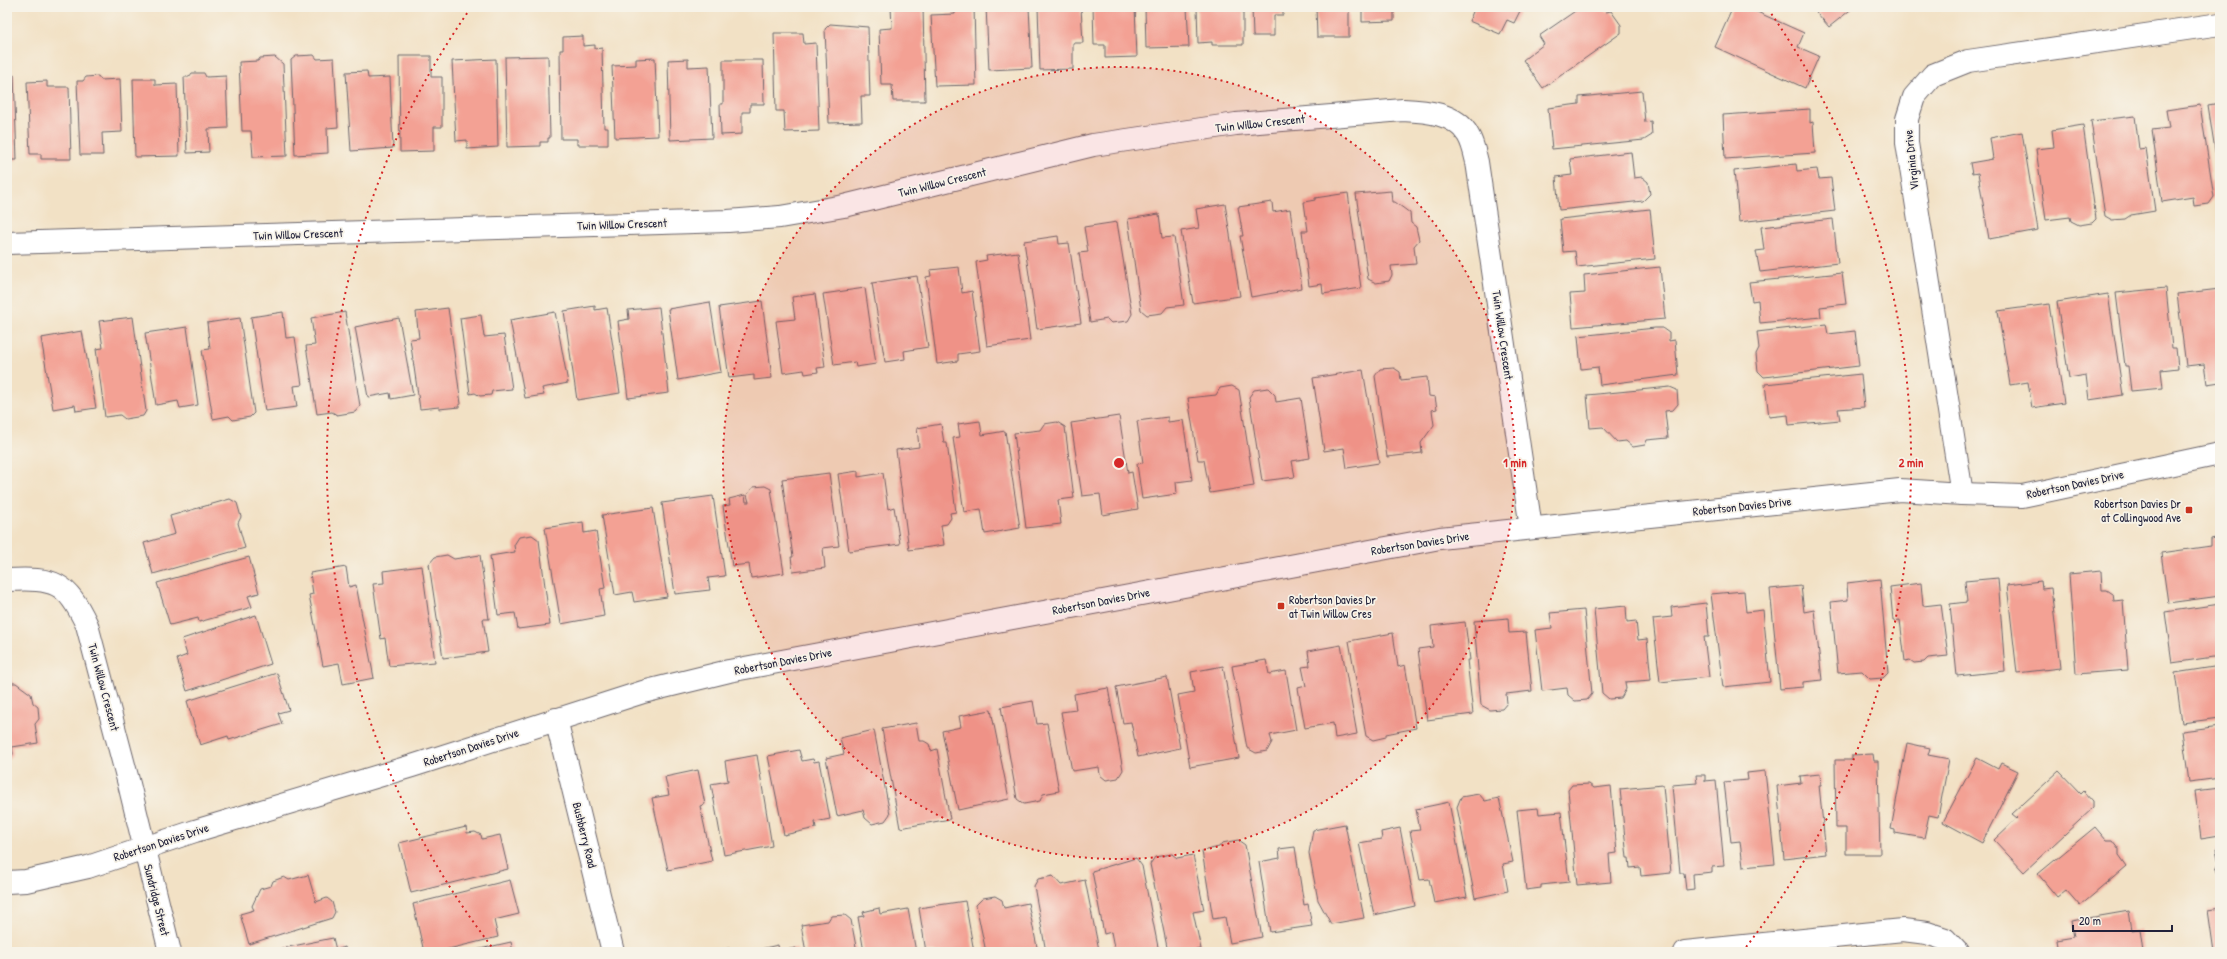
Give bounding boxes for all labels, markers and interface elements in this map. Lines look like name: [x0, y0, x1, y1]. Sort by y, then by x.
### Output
street label: Twin Willow Crescent: [1214, 110, 1307, 136]
street label: Virginia Drive: [1899, 129, 1923, 191]
street label: Twin Willow Crescent: [896, 163, 989, 201]
street label: Twin Willow Crescent: [577, 214, 668, 234]
street label: Twin Willow Crescent: [253, 224, 344, 244]
street label: Twin Willow Crescent: [1488, 289, 1518, 382]
text: 1 min: [1503, 454, 1527, 471]
text: 2 min: [1899, 454, 1924, 471]
centre of rings: [1112, 456, 1126, 470]
street label: Robertson Davies Drive: [2025, 465, 2125, 503]
street label: Robertson Davies Drive: [1692, 492, 1792, 520]
place label: Robertson Davies Dr at Collingwood Ave: [2094, 495, 2181, 526]
marker: Robertson Davies Dr at Collingwood Ave: [2184, 505, 2194, 515]
street label: Robertson Davies Drive: [1370, 527, 1470, 559]
street label: Robertson Davies Drive: [1051, 583, 1151, 619]
place label: Robertson Davies Dr at Twin Willow Cres: [1289, 591, 1376, 622]
marker: Robertson Davies Dr at Twin Willow Cres: [1276, 601, 1286, 611]
street label: Twin Willow Crescent: [84, 641, 124, 734]
street label: Robertson Davies Drive: [733, 643, 833, 679]
street label: Robertson Davies Drive: [421, 724, 521, 770]
street label: Bushberry Road: [569, 800, 601, 870]
street label: Robertson Davies Drive: [111, 819, 211, 865]
street label: Sundridge Street: [140, 862, 174, 938]
scale bar: [2073, 907, 2172, 933]
text: 20 m: [2079, 912, 2101, 929]

